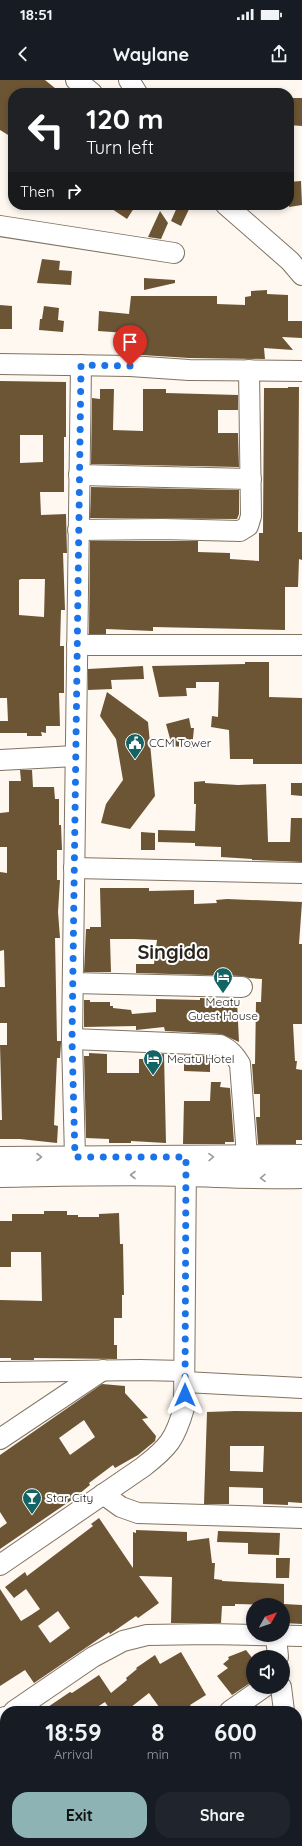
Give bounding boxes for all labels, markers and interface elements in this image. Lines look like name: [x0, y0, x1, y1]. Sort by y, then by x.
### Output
text: 18:51: [20, 5, 53, 24]
icon: back: [12, 43, 34, 65]
text: Waylane: [113, 43, 189, 66]
icon: share: [268, 43, 290, 65]
text: 120 m: [86, 101, 164, 136]
icon: left: [20, 104, 72, 156]
text: Turn left: [86, 136, 154, 159]
icon: right: [63, 180, 85, 202]
text: Then: [20, 182, 55, 201]
pin: [113, 325, 147, 366]
icon: arrive: [119, 331, 141, 353]
public building icon: CCM Tower: [124, 732, 146, 760]
place label: CCM Tower: [149, 735, 212, 750]
district label: Singida: [137, 939, 209, 964]
hotel icon: Meatu Guest House: [212, 966, 234, 994]
place label: Meatu Guest House: [188, 994, 258, 1023]
hotel icon: Meatu Hotel: [142, 1048, 164, 1076]
place label: Meatu Hotel: [167, 1051, 235, 1066]
one-way arrow: [36, 1153, 42, 1161]
one-way arrow: [208, 1153, 214, 1161]
one-way arrow: [130, 1171, 136, 1179]
one-way arrow: [260, 1173, 266, 1182]
position arrow: [164, 1374, 206, 1416]
bar icon: Star City: [21, 1487, 43, 1515]
place label: Star City: [46, 1490, 93, 1505]
north arrow: [246, 1598, 290, 1642]
map controls: [246, 1598, 290, 1694]
button: sound: [246, 1650, 290, 1694]
text: 18:59: [45, 1717, 102, 1747]
text: 8: [151, 1717, 164, 1747]
text: 600: [214, 1717, 257, 1747]
text: Arrival: [54, 1746, 93, 1762]
text: min: [147, 1746, 169, 1762]
text: m: [230, 1746, 241, 1762]
button: Exit: [12, 1792, 147, 1838]
button: Share: [155, 1792, 290, 1838]

